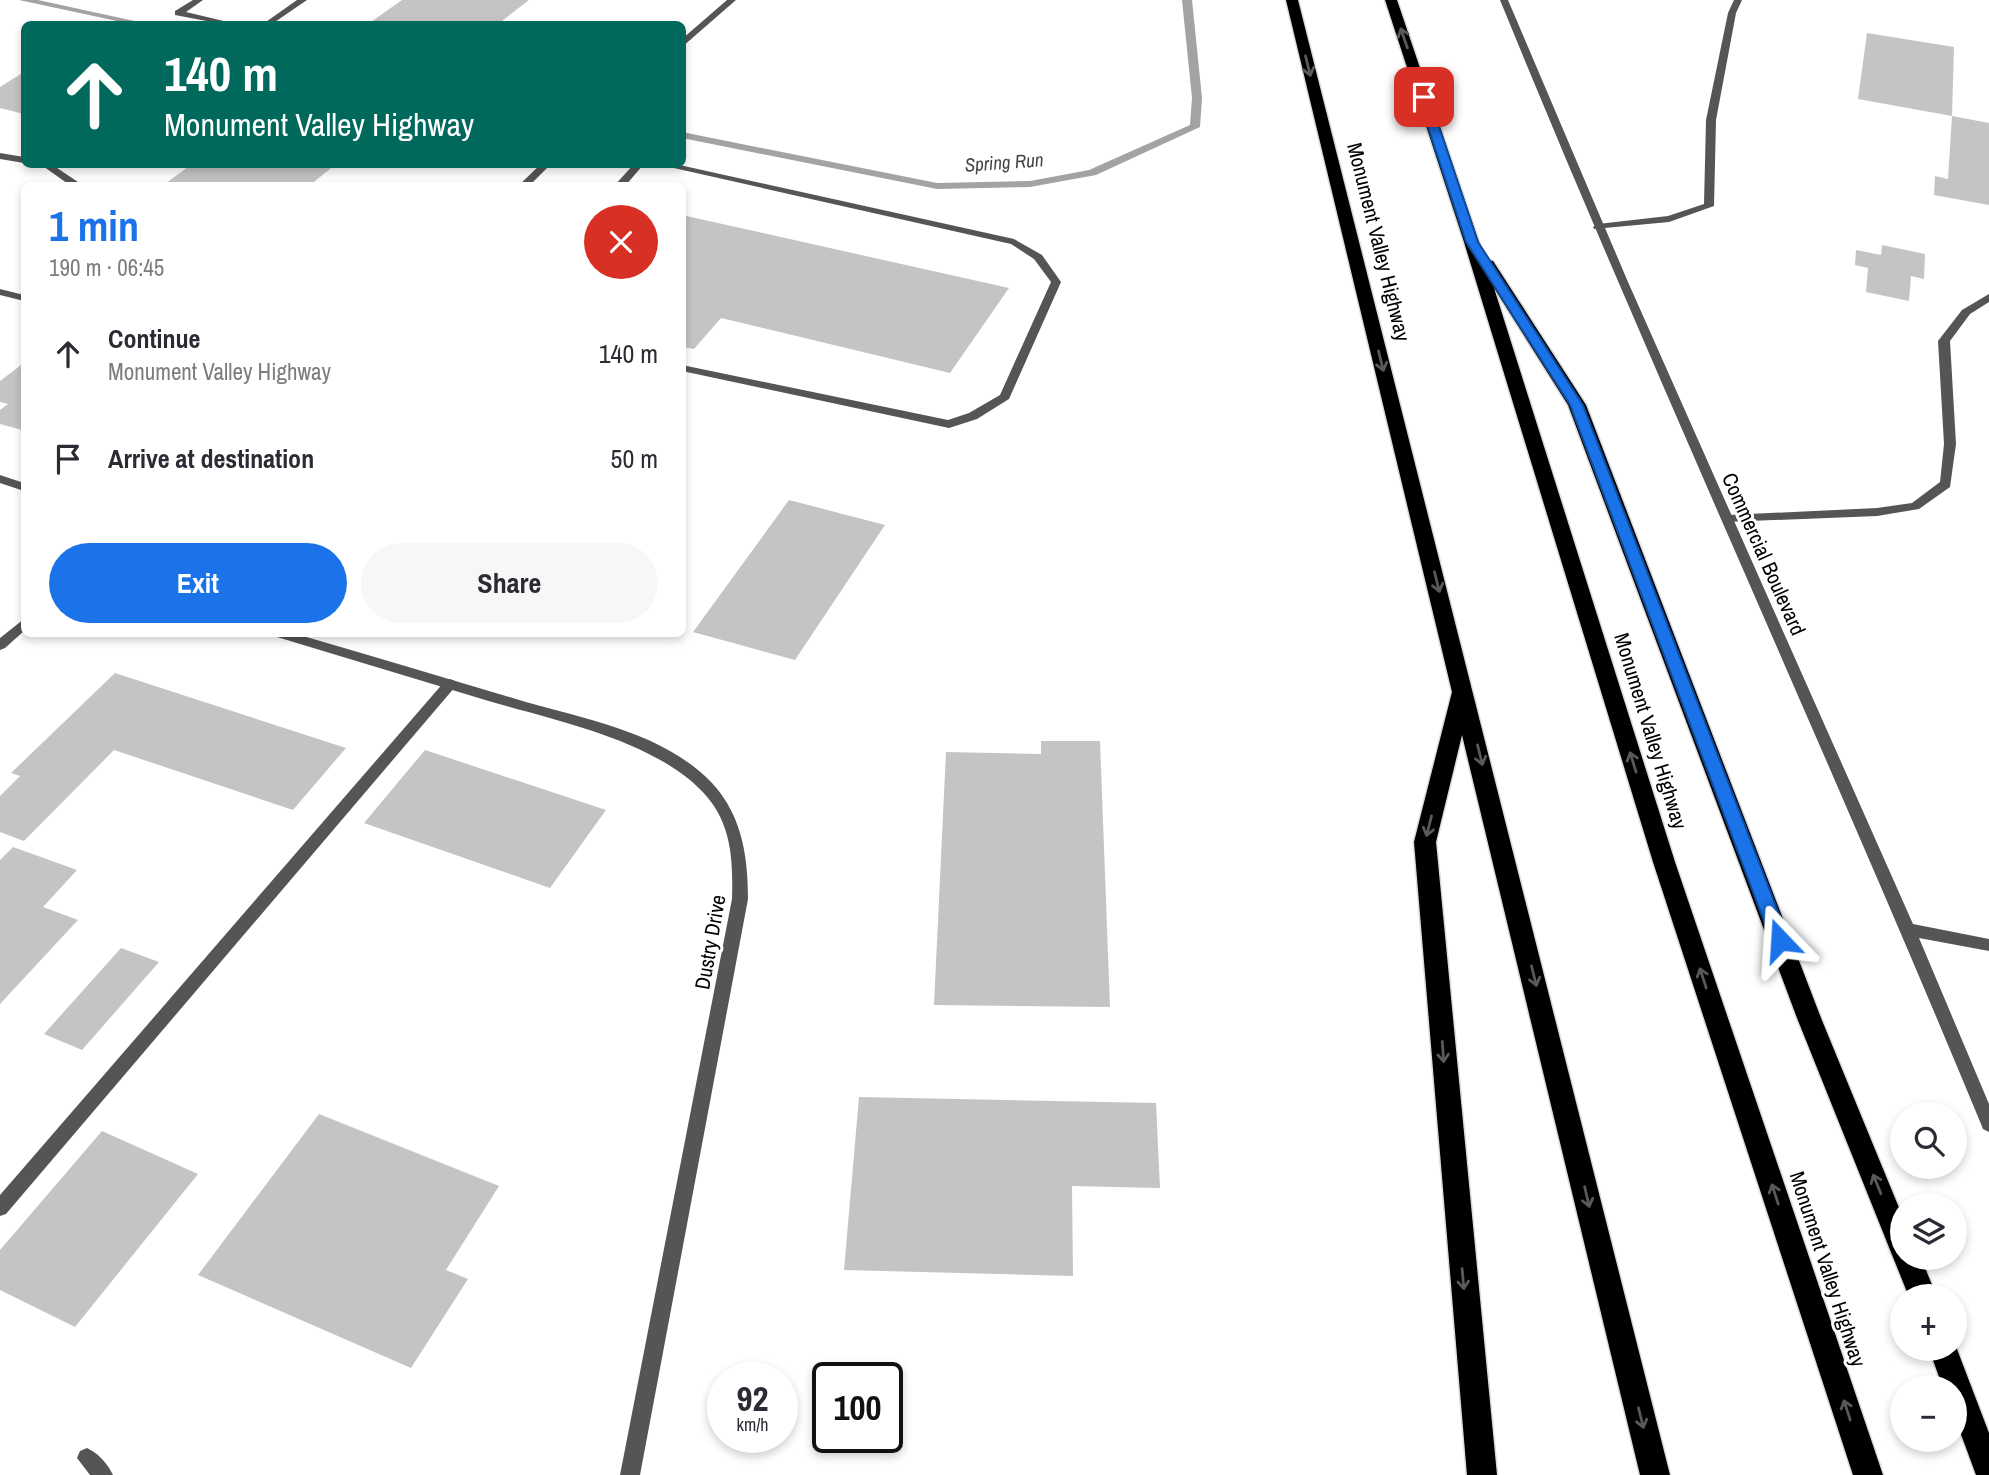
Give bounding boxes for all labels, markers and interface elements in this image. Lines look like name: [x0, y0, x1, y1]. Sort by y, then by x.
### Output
one-way arrow: [1397, 27, 1409, 49]
text: 140 m: [164, 40, 278, 106]
icon: ahead: [49, 49, 140, 140]
one-way arrow: [1302, 54, 1315, 77]
pin: [1394, 67, 1454, 127]
icon: arrive: [1405, 78, 1443, 116]
text: Monument Valley Highway: [164, 103, 474, 146]
street label: Monument Valley Highway: [1340, 140, 1418, 345]
water label: Spring Run: [964, 146, 1044, 178]
text: 1 min: [49, 198, 139, 254]
button: close: [584, 205, 658, 279]
text: 190 m · 06:45: [49, 252, 164, 283]
text: Continue: [108, 321, 200, 356]
icon: ahead: [49, 335, 87, 373]
text: 140 m: [599, 336, 658, 371]
one-way arrow: [1375, 349, 1388, 372]
text: Monument Valley Highway: [108, 356, 331, 387]
icon: arrive: [49, 440, 87, 478]
text: Arrive at destination: [108, 441, 314, 476]
text: 50 m: [611, 441, 658, 476]
street label: Commercial Boulevard: [1715, 468, 1813, 640]
button: Exit: [49, 543, 347, 623]
button: Share: [361, 543, 658, 623]
one-way arrow: [1431, 570, 1444, 593]
street label: Monument Valley Highway: [1607, 629, 1695, 833]
one-way arrow: [1474, 743, 1487, 766]
one-way arrow: [1626, 751, 1639, 773]
one-way arrow: [1422, 814, 1435, 837]
street label: Dustry Drive: [687, 892, 733, 992]
position arrow: [1743, 903, 1817, 977]
one-way arrow: [1528, 964, 1541, 987]
one-way arrow: [1696, 968, 1708, 990]
one-way arrow: [1437, 1040, 1450, 1063]
map controls: [1890, 1102, 1967, 1452]
button: search: [1890, 1102, 1967, 1179]
street label: Monument Valley Highway: [1783, 1168, 1873, 1371]
one-way arrow: [1869, 1173, 1882, 1195]
one-way arrow: [1768, 1184, 1780, 1206]
one-way arrow: [1581, 1185, 1594, 1208]
button: layers: [1890, 1193, 1967, 1270]
one-way arrow: [1457, 1267, 1470, 1289]
button: +: [1890, 1284, 1967, 1361]
speed limit sign: 100: [812, 1362, 903, 1453]
text: 92: [737, 1375, 768, 1422]
button: −: [1890, 1375, 1967, 1452]
one-way arrow: [1840, 1400, 1852, 1422]
one-way arrow: [1635, 1406, 1648, 1429]
text: km/h: [737, 1412, 769, 1437]

